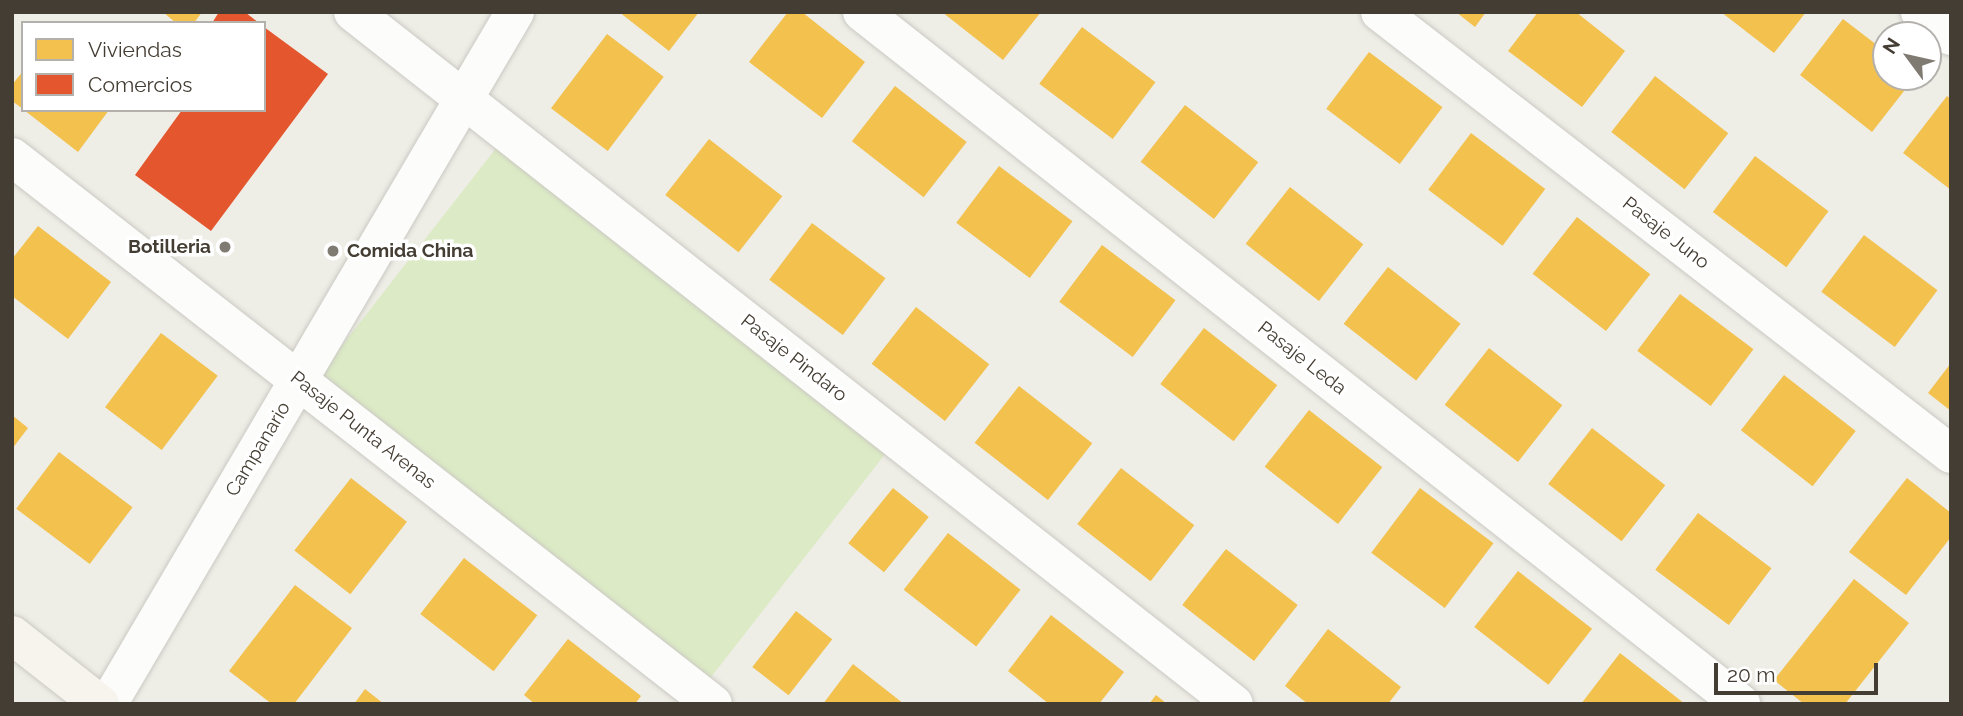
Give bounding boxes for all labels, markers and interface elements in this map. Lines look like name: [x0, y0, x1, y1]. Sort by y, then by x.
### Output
legend: [21, 21, 266, 112]
north arrow: [1872, 21, 1942, 91]
text: N: [1878, 34, 1904, 58]
text: Viviendas: [88, 37, 182, 62]
text: Comercios: [88, 72, 192, 97]
street label: Pasaje Juno: [1618, 192, 1714, 274]
place label: Botilleria: [128, 236, 211, 258]
marker: Botilleria: [217, 239, 233, 255]
place label: Comida China: [347, 240, 473, 262]
marker: Comida China: [325, 243, 341, 259]
street label: Pasaje Pindaro: [736, 309, 852, 407]
street label: Pasaje Leda: [1253, 316, 1351, 400]
street label: Pasaje Punta Arenas: [286, 366, 440, 494]
street label: Campanario: [221, 397, 295, 501]
scale bar: [1718, 650, 1882, 694]
text: 20 m: [1727, 662, 1775, 687]

